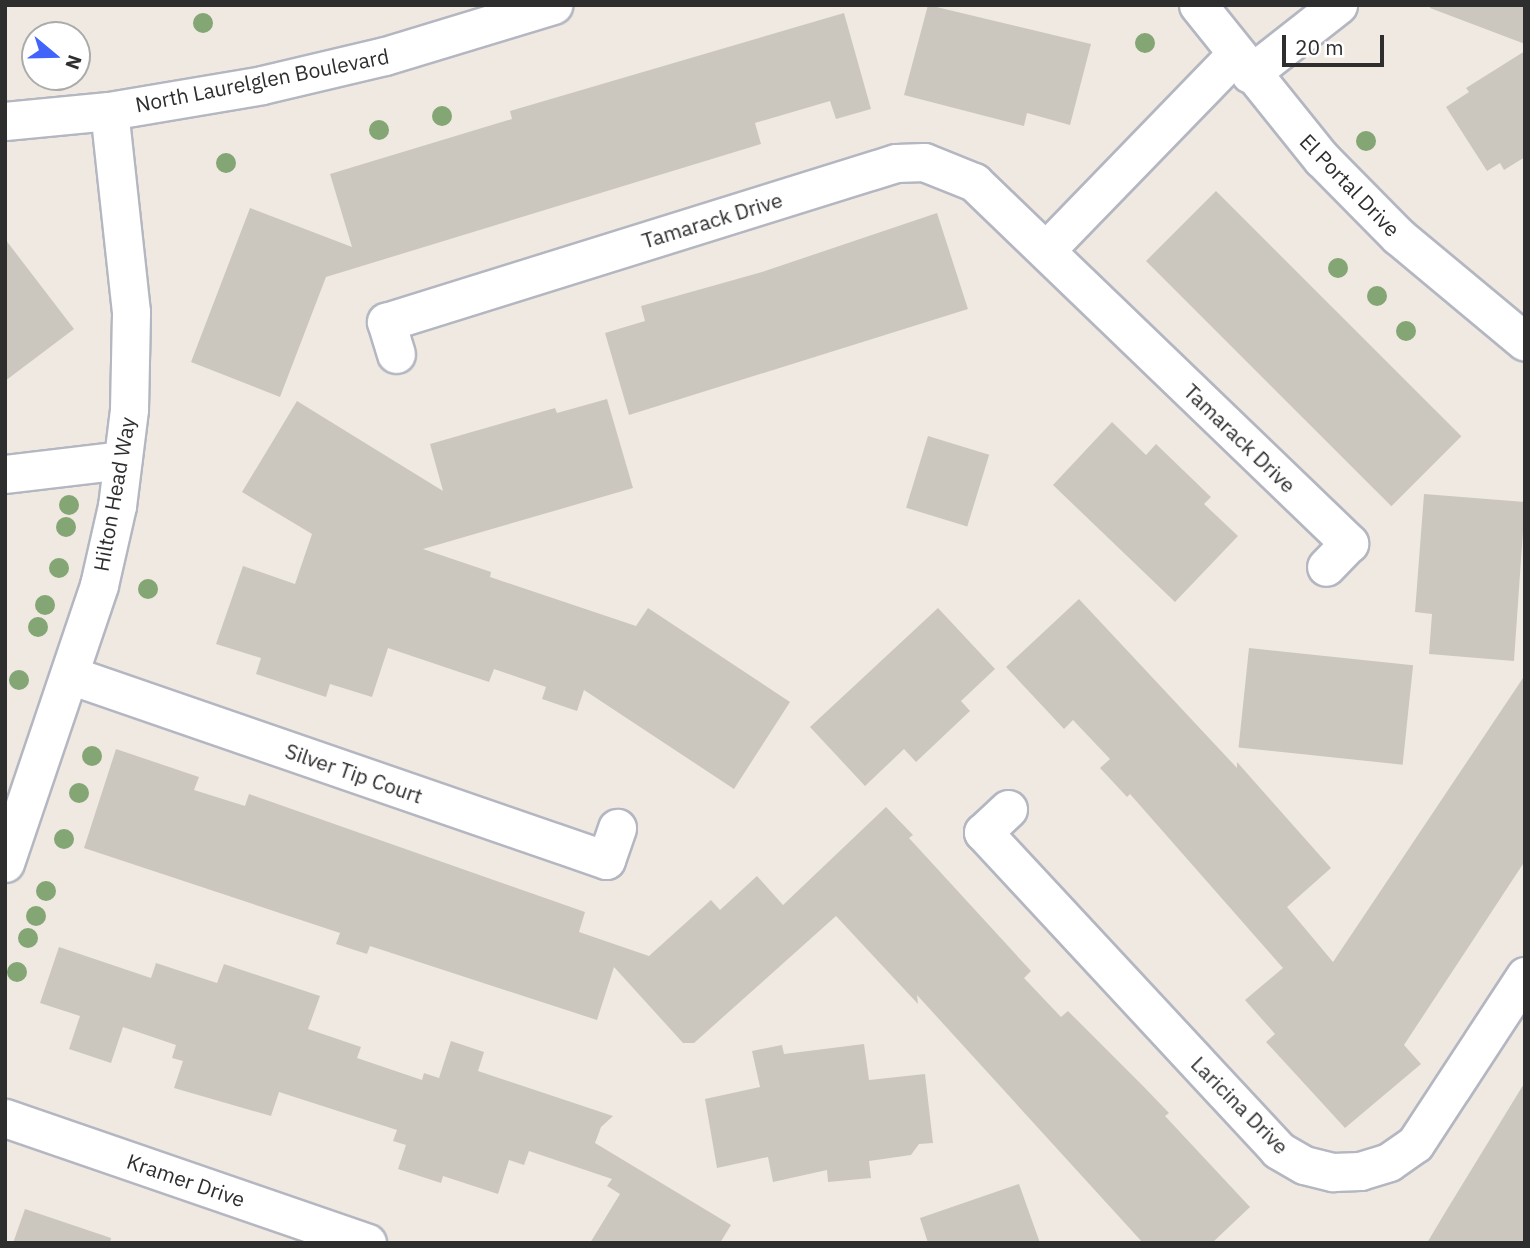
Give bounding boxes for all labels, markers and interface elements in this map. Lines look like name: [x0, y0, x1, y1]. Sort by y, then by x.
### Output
north arrow: [21, 21, 91, 91]
scale bar: [1285, 21, 1386, 65]
text: 20 m: [1295, 33, 1344, 61]
street label: North Laurelglen Boulevard: [133, 43, 391, 117]
text: N: [60, 52, 88, 73]
street label: El Portal Drive: [1295, 128, 1405, 242]
street label: Tamarack Drive: [639, 187, 785, 253]
street label: Tamarack Drive: [1179, 378, 1301, 498]
street label: Hilton Head Way: [88, 415, 140, 573]
street label: Silver Tip Court: [282, 738, 426, 808]
street label: Laricina Drive: [1186, 1051, 1294, 1159]
street label: Kramer Drive: [124, 1148, 248, 1212]

